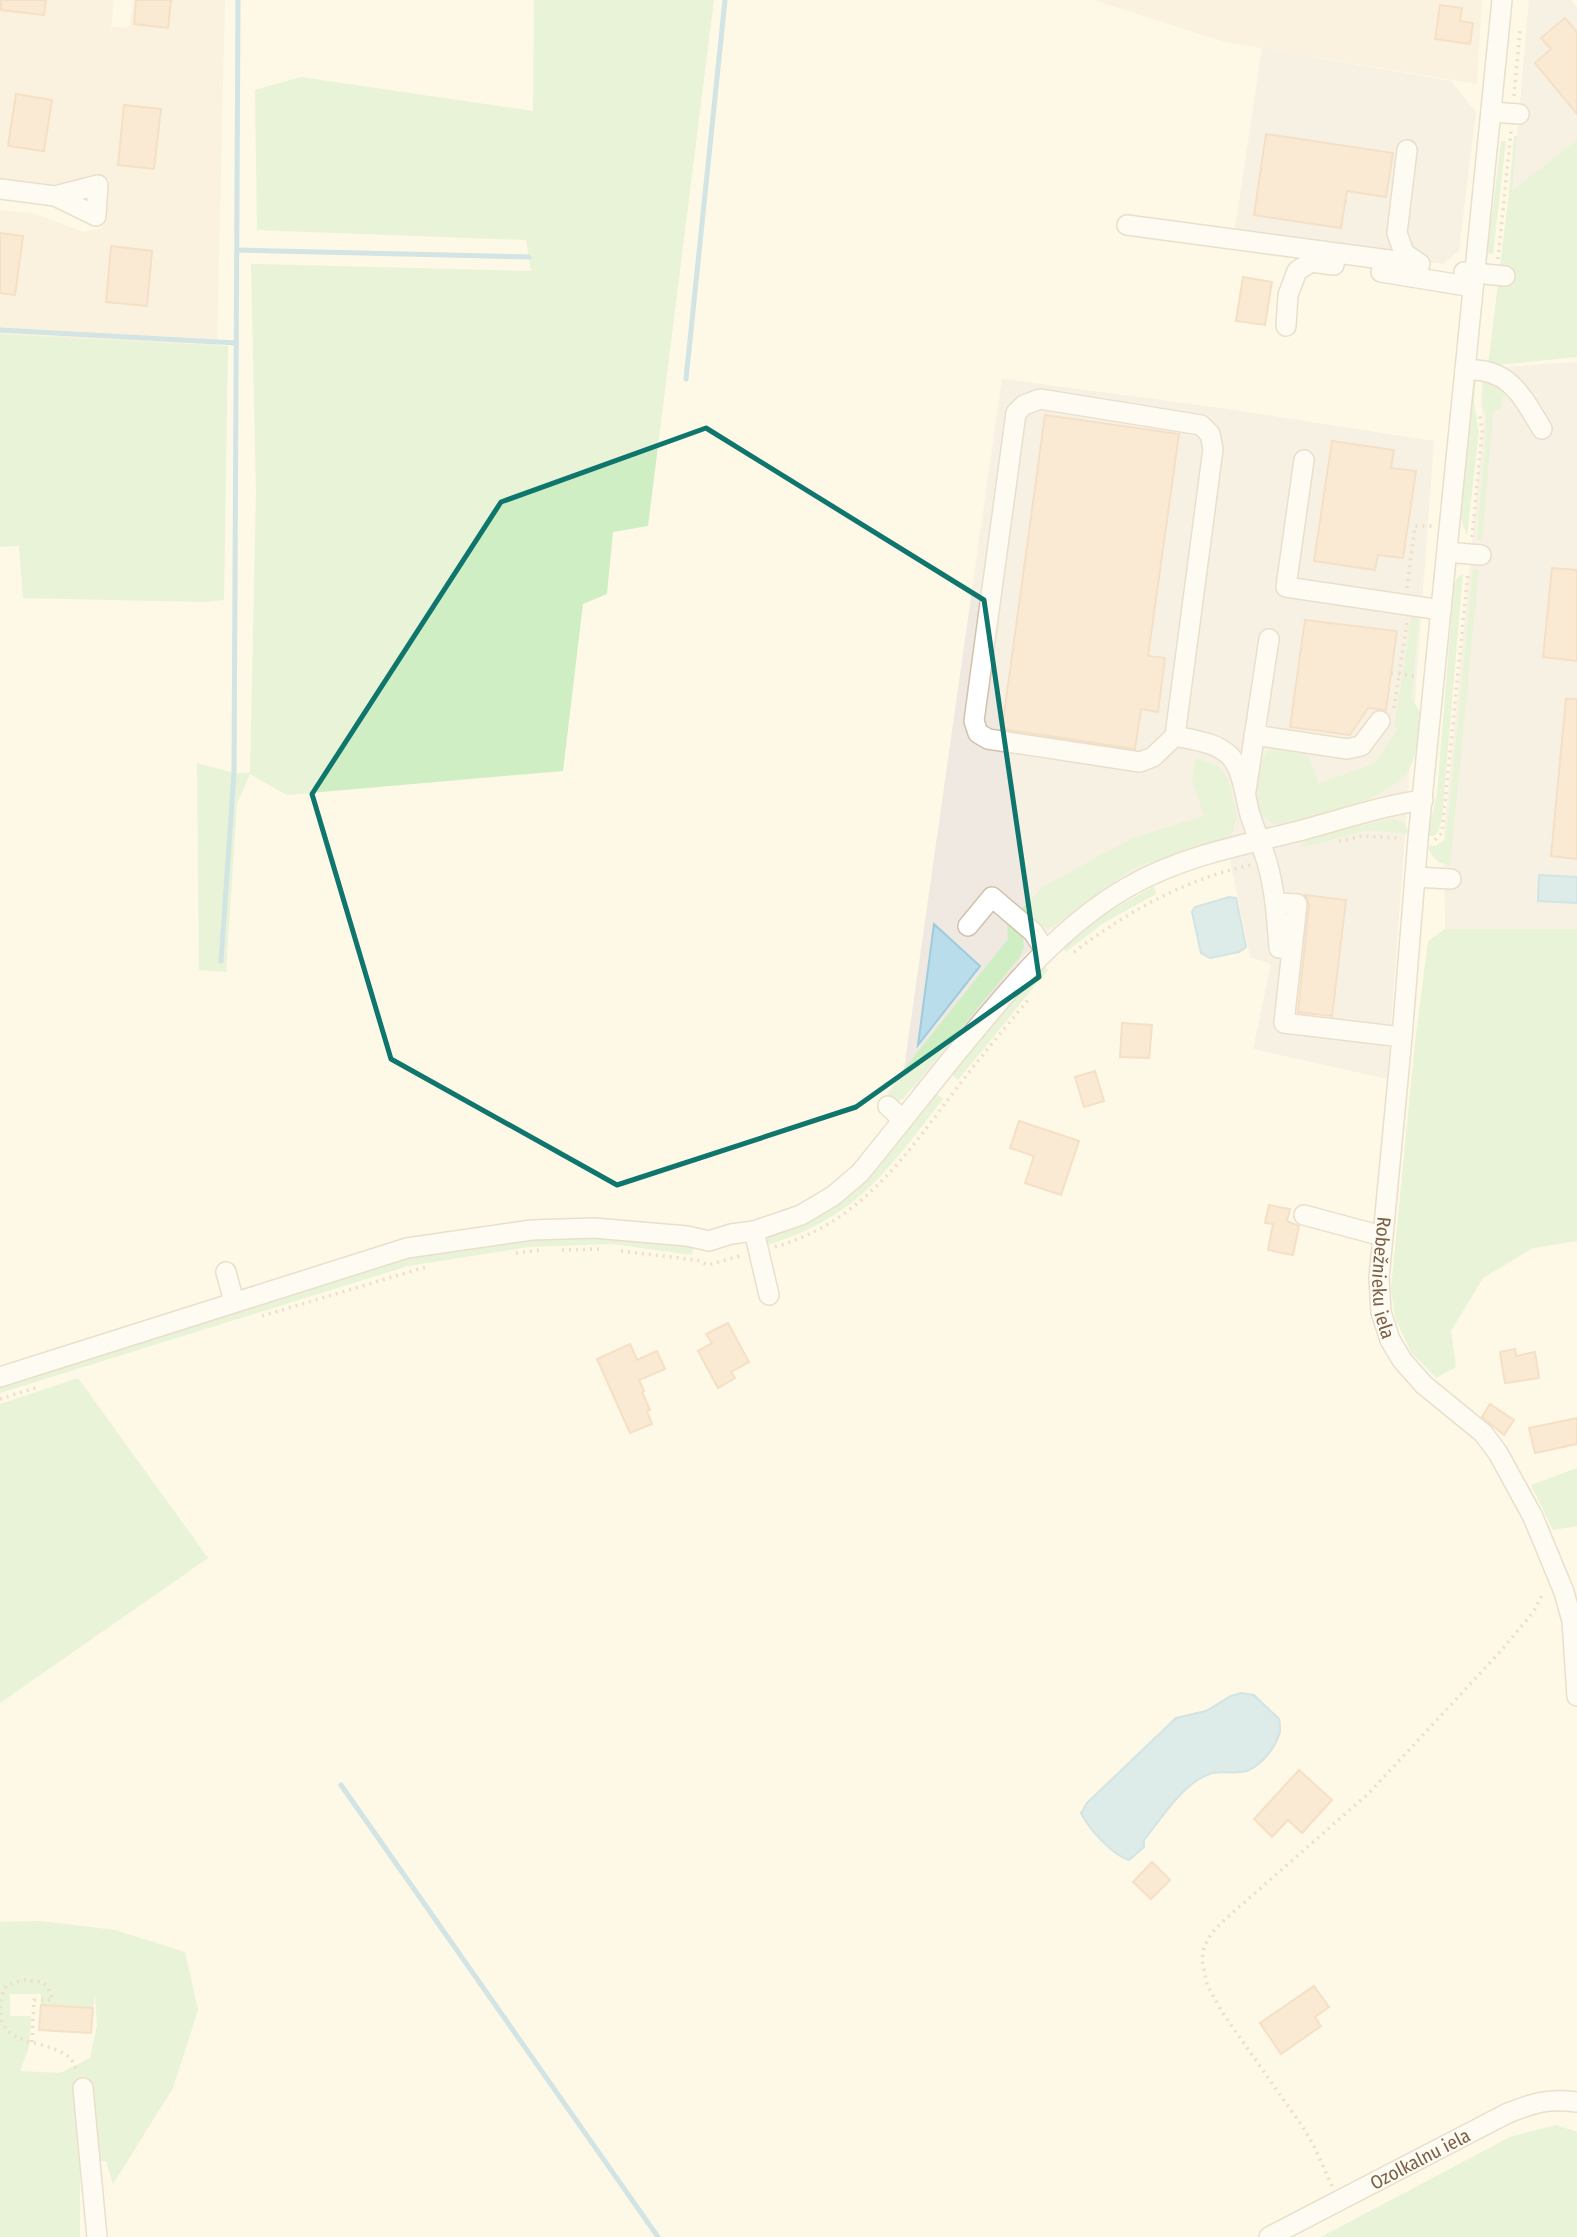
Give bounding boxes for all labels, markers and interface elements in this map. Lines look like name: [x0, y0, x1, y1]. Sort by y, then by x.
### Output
street label: Robežnieku iela: [1368, 1216, 1400, 1342]
street label: Ozolkalnu iela: [1366, 2123, 1474, 2194]

